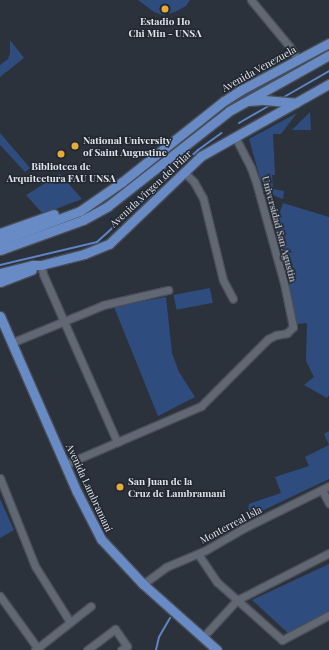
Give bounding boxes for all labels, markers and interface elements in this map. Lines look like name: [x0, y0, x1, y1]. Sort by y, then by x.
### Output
marker: Estadio Ho Chi Min - UNSA: [160, 4, 170, 14]
place label: Estadio Ho Chi Min - UNSA: [128, 15, 202, 38]
street label: Avenida Venezuela: [220, 43, 298, 95]
place label: National University of Saint Augustine: [83, 134, 171, 158]
marker: National University of Saint Augustine: [70, 141, 80, 151]
street label: Avenida Virgen del Pilar: [108, 148, 194, 230]
marker: Biblioteca de Arquitectura FAU UNSA: [56, 149, 66, 159]
place label: Biblioteca de Arquitectura FAU UNSA: [6, 160, 116, 184]
street label: Universidad San Agustin: [259, 175, 299, 283]
street label: Avenida Lambramani: [63, 442, 115, 534]
place label: San Juan de la Cruz de Lambramani: [128, 475, 226, 498]
marker: San Juan de la Cruz de Lambramani: [115, 482, 125, 492]
street label: Monterreal Isla: [198, 504, 264, 546]

